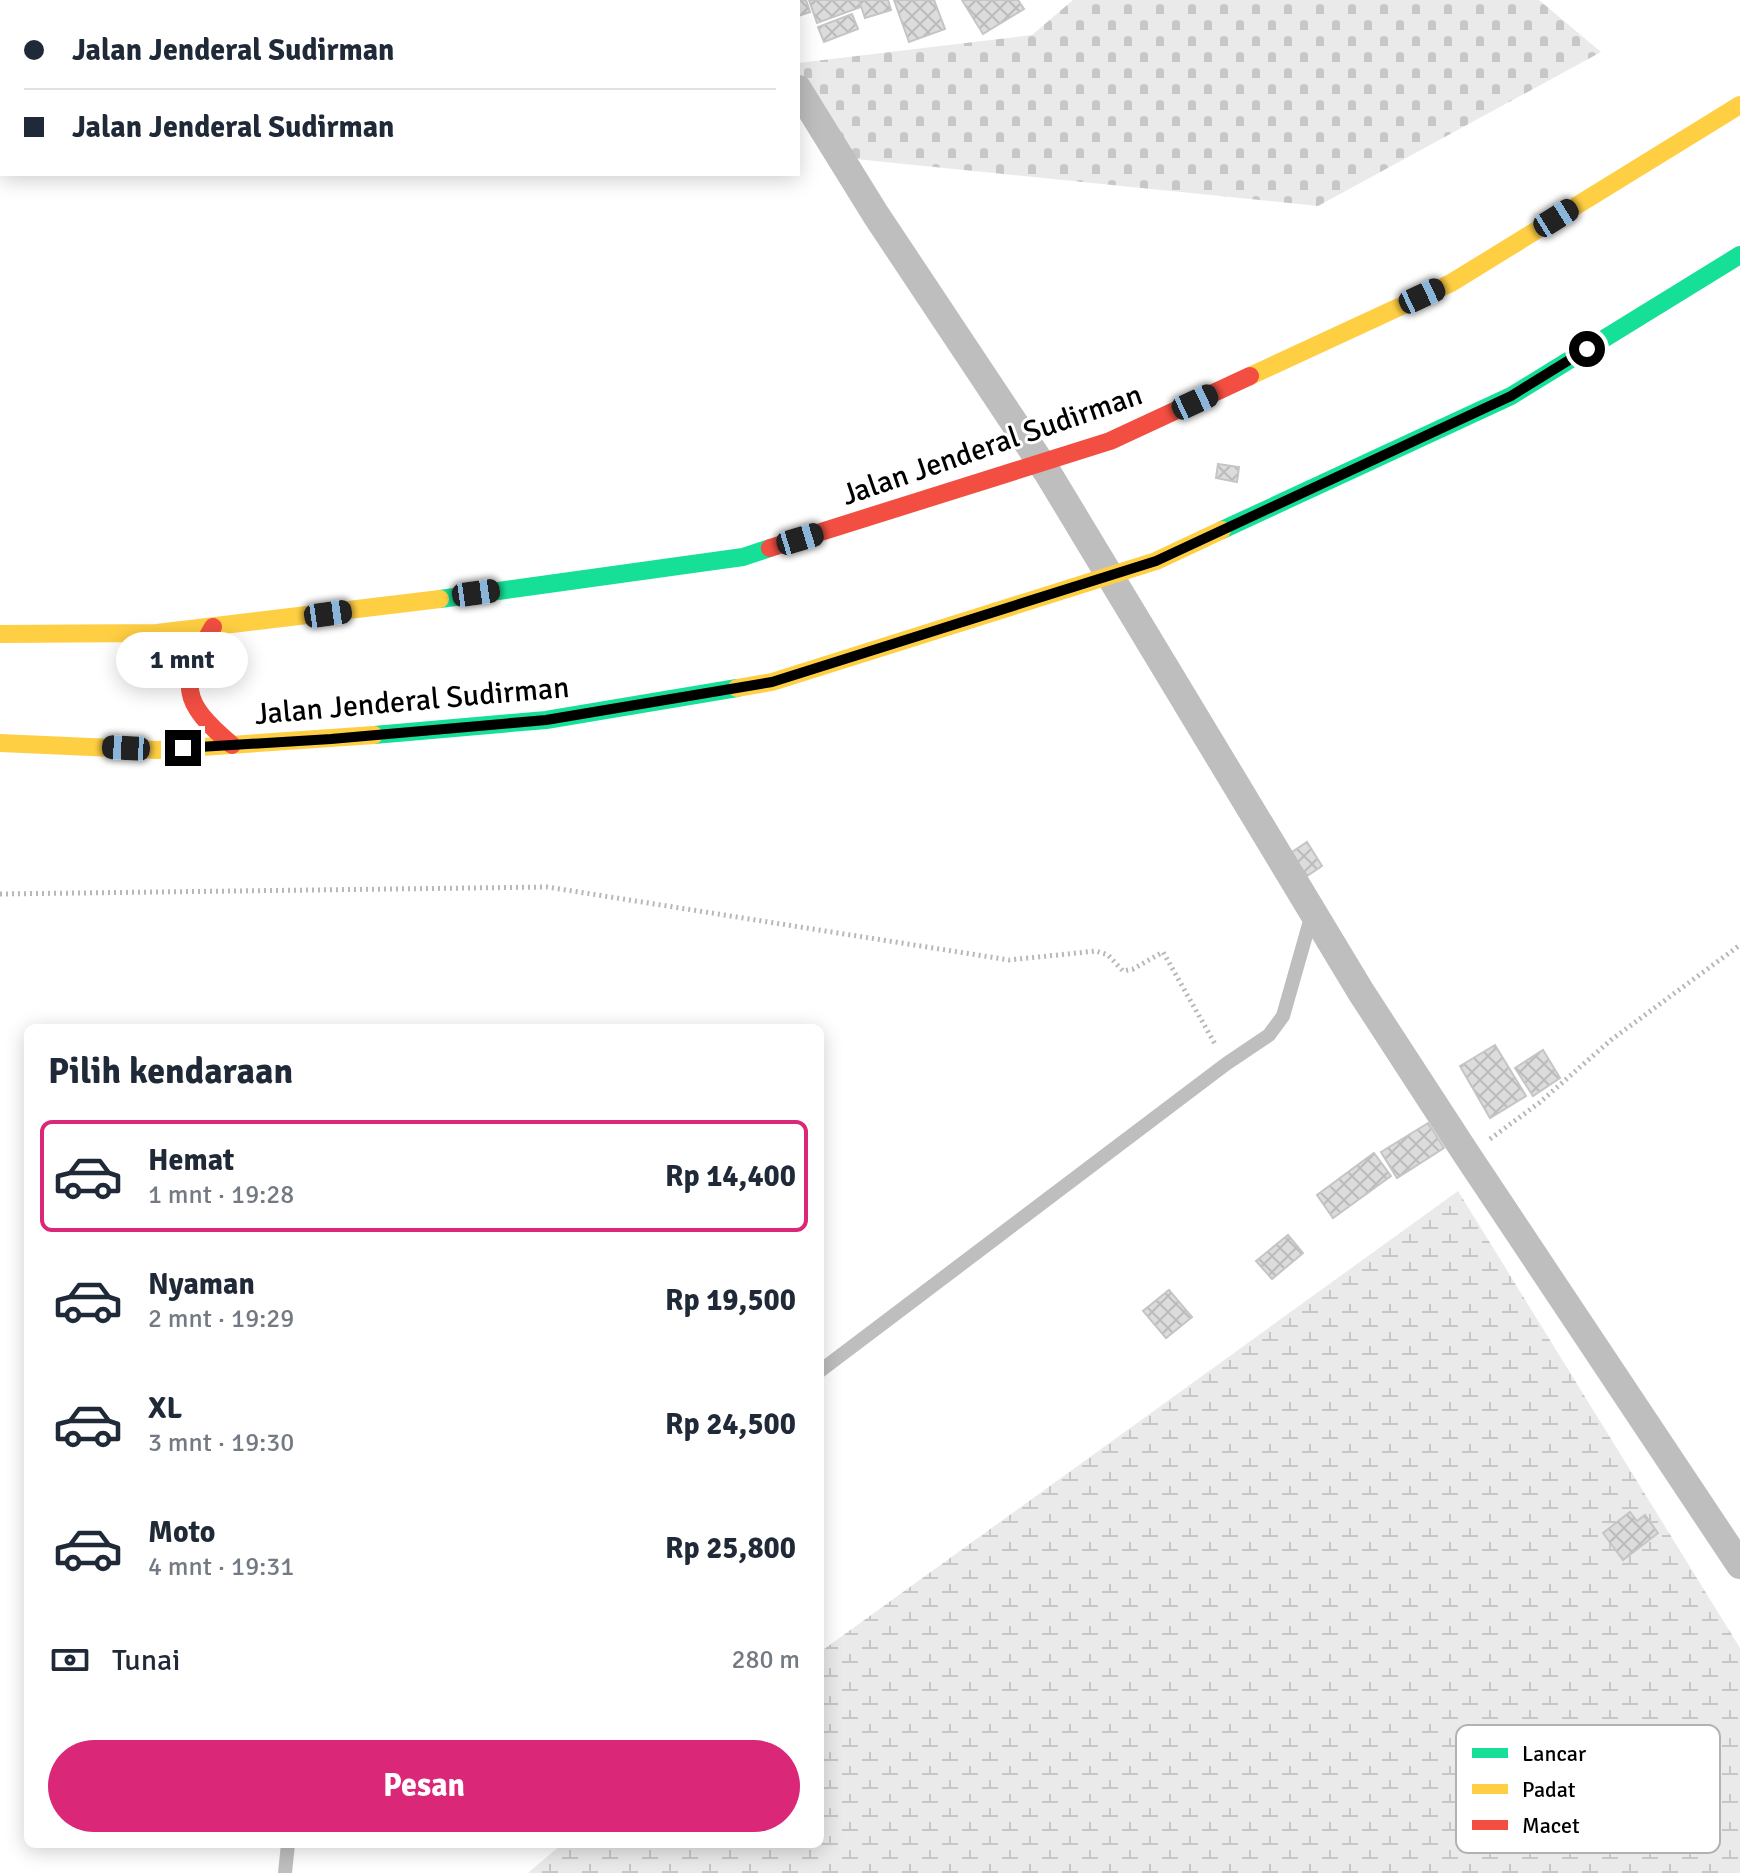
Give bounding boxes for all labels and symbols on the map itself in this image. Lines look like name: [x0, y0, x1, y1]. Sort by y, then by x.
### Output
car: [1529, 195, 1583, 241]
car: [1395, 275, 1449, 317]
route start: [1569, 331, 1605, 367]
street label: Jalan Jenderal Sudirman: [837, 376, 1147, 514]
car: [1168, 381, 1222, 423]
car: [774, 521, 826, 557]
car: [451, 578, 501, 608]
car: [303, 599, 353, 629]
callout: 1 mnt: [117, 632, 249, 688]
street label: Jalan Jenderal Sudirman: [253, 669, 571, 733]
route end: [165, 730, 201, 766]
car: [101, 735, 151, 761]
legend: [1456, 1725, 1720, 1853]
text: Lancar: [1522, 1740, 1586, 1767]
text: Padat: [1522, 1776, 1576, 1803]
text: Macet: [1522, 1812, 1580, 1839]

